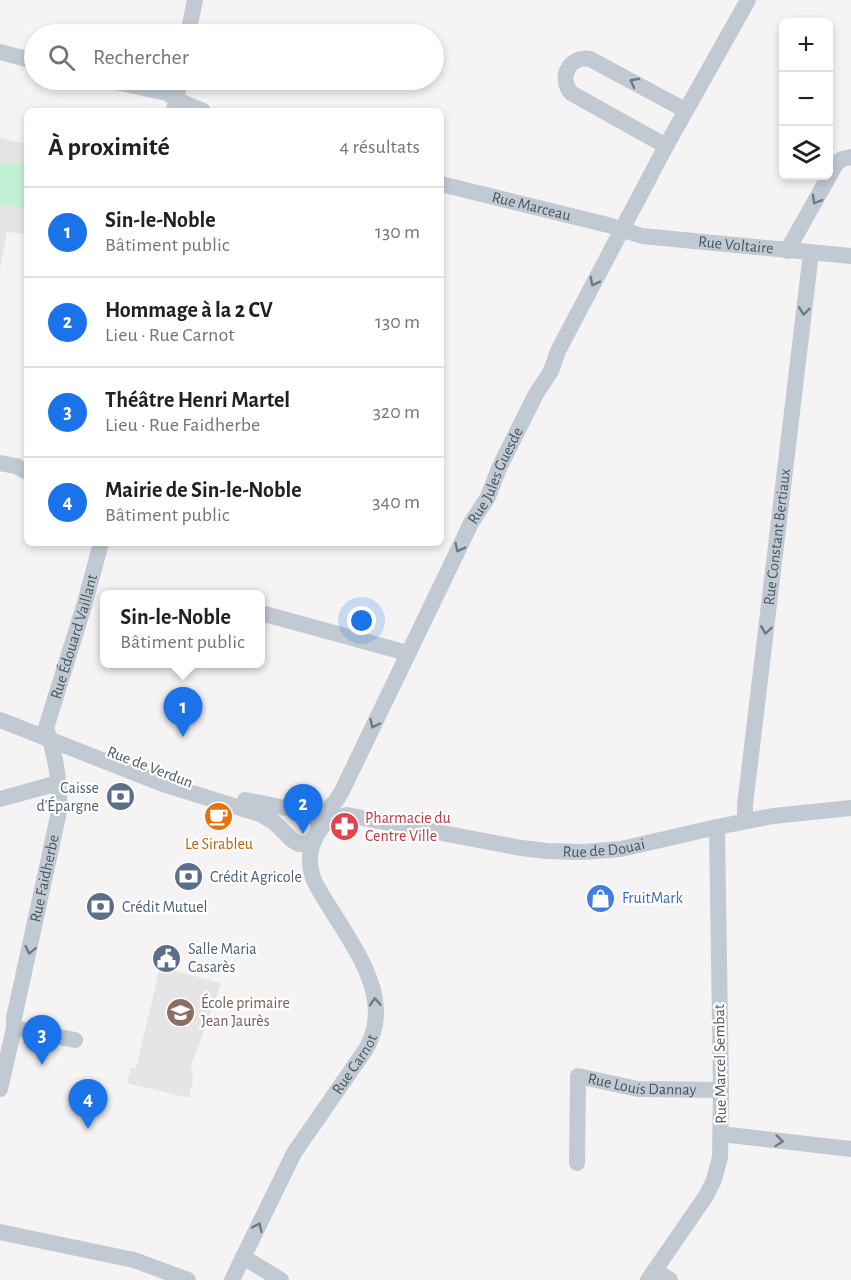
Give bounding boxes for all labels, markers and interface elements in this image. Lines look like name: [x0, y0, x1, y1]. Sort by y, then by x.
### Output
map controls: [779, 18, 833, 180]
button: +: [779, 18, 833, 72]
search box: [24, 24, 444, 90]
icon: search: [45, 41, 78, 74]
text: Rechercher: [93, 46, 189, 68]
button: −: [779, 72, 833, 126]
one-way arrow: [630, 78, 640, 89]
button: layers: [779, 126, 833, 180]
text: À proximité: [48, 134, 170, 160]
text: 4 résultats: [339, 137, 420, 157]
street label: Rue Marceau: [490, 189, 572, 224]
one-way arrow: [812, 194, 823, 204]
text: Sin-le-Noble: [105, 209, 216, 231]
text: 1: [64, 222, 71, 242]
text: 130 m: [375, 222, 420, 242]
street label: Rue Voltaire: [697, 233, 774, 257]
text: Bâtiment public: [105, 235, 230, 255]
one-way arrow: [590, 275, 602, 286]
text: Hommage à la 2 CV: [105, 299, 273, 321]
one-way arrow: [799, 306, 811, 316]
text: 2: [63, 312, 72, 332]
text: 130 m: [375, 312, 420, 332]
text: Lieu · Rue Carnot: [105, 325, 235, 345]
text: Théâtre Henri Martel: [105, 389, 290, 411]
text: 3: [63, 402, 72, 422]
text: 320 m: [373, 402, 420, 422]
text: Lieu · Rue Faidherbe: [105, 415, 260, 435]
street label: Rue Jules Guesde: [465, 425, 526, 527]
street label: Rue Constant Bertiaux: [761, 468, 793, 606]
text: Mairie de Sin-le-Noble: [105, 479, 302, 501]
text: 4: [62, 492, 73, 512]
text: 340 m: [372, 492, 420, 512]
text: Bâtiment public: [105, 505, 230, 525]
one-way arrow: [454, 542, 466, 553]
street label: Rue Édouard Vaillant: [48, 572, 100, 701]
popup: [100, 590, 265, 668]
text: Sin-le-Noble: [120, 606, 231, 628]
your location: [347, 606, 376, 635]
one-way arrow: [760, 625, 772, 634]
text: Bâtiment public: [120, 632, 245, 652]
pin: 1: [164, 688, 202, 737]
one-way arrow: [369, 717, 381, 728]
street label: Rue de Verdun: [105, 743, 195, 791]
place label: Caisse d'Épargne: [36, 780, 99, 814]
bank icon: Caisse d'Épargne: [104, 781, 136, 813]
pin: 2: [284, 784, 322, 834]
cafe icon: Le Sirableu: [203, 800, 235, 832]
place label: Pharmacie du Centre Ville: [365, 810, 451, 844]
pharmacy icon: Pharmacie du Centre Ville: [328, 811, 360, 843]
street label: Rue Faidherbe: [27, 833, 62, 924]
place label: Le Sirableu: [185, 836, 253, 852]
street label: Rue de Douai: [562, 836, 646, 860]
bank icon: Crédit Agricole: [173, 861, 205, 893]
place label: Crédit Agricole: [210, 869, 302, 885]
shop icon: FruitMark: [585, 882, 617, 914]
place label: FruitMark: [622, 890, 684, 906]
bank icon: Crédit Mutuel: [85, 891, 117, 923]
place label: Crédit Mutuel: [122, 899, 207, 915]
place label: Salle Maria Casarès: [188, 941, 257, 975]
public building icon: Salle Maria Casarès: [151, 942, 183, 974]
one-way arrow: [24, 945, 37, 955]
place label: École primaire Jean Jaurès: [201, 993, 290, 1029]
school or university icon: École primaire Jean Jaurès: [164, 996, 196, 1028]
one-way arrow: [369, 998, 382, 1007]
street label: Rue Marcel Sembat: [711, 1004, 729, 1124]
pin: 3: [22, 1016, 62, 1065]
street label: Rue Carnot: [329, 1032, 380, 1097]
street label: Rue Louis Dannay: [586, 1070, 697, 1099]
pin: 4: [68, 1080, 107, 1129]
one-way arrow: [775, 1134, 784, 1147]
one-way arrow: [250, 1223, 262, 1234]

